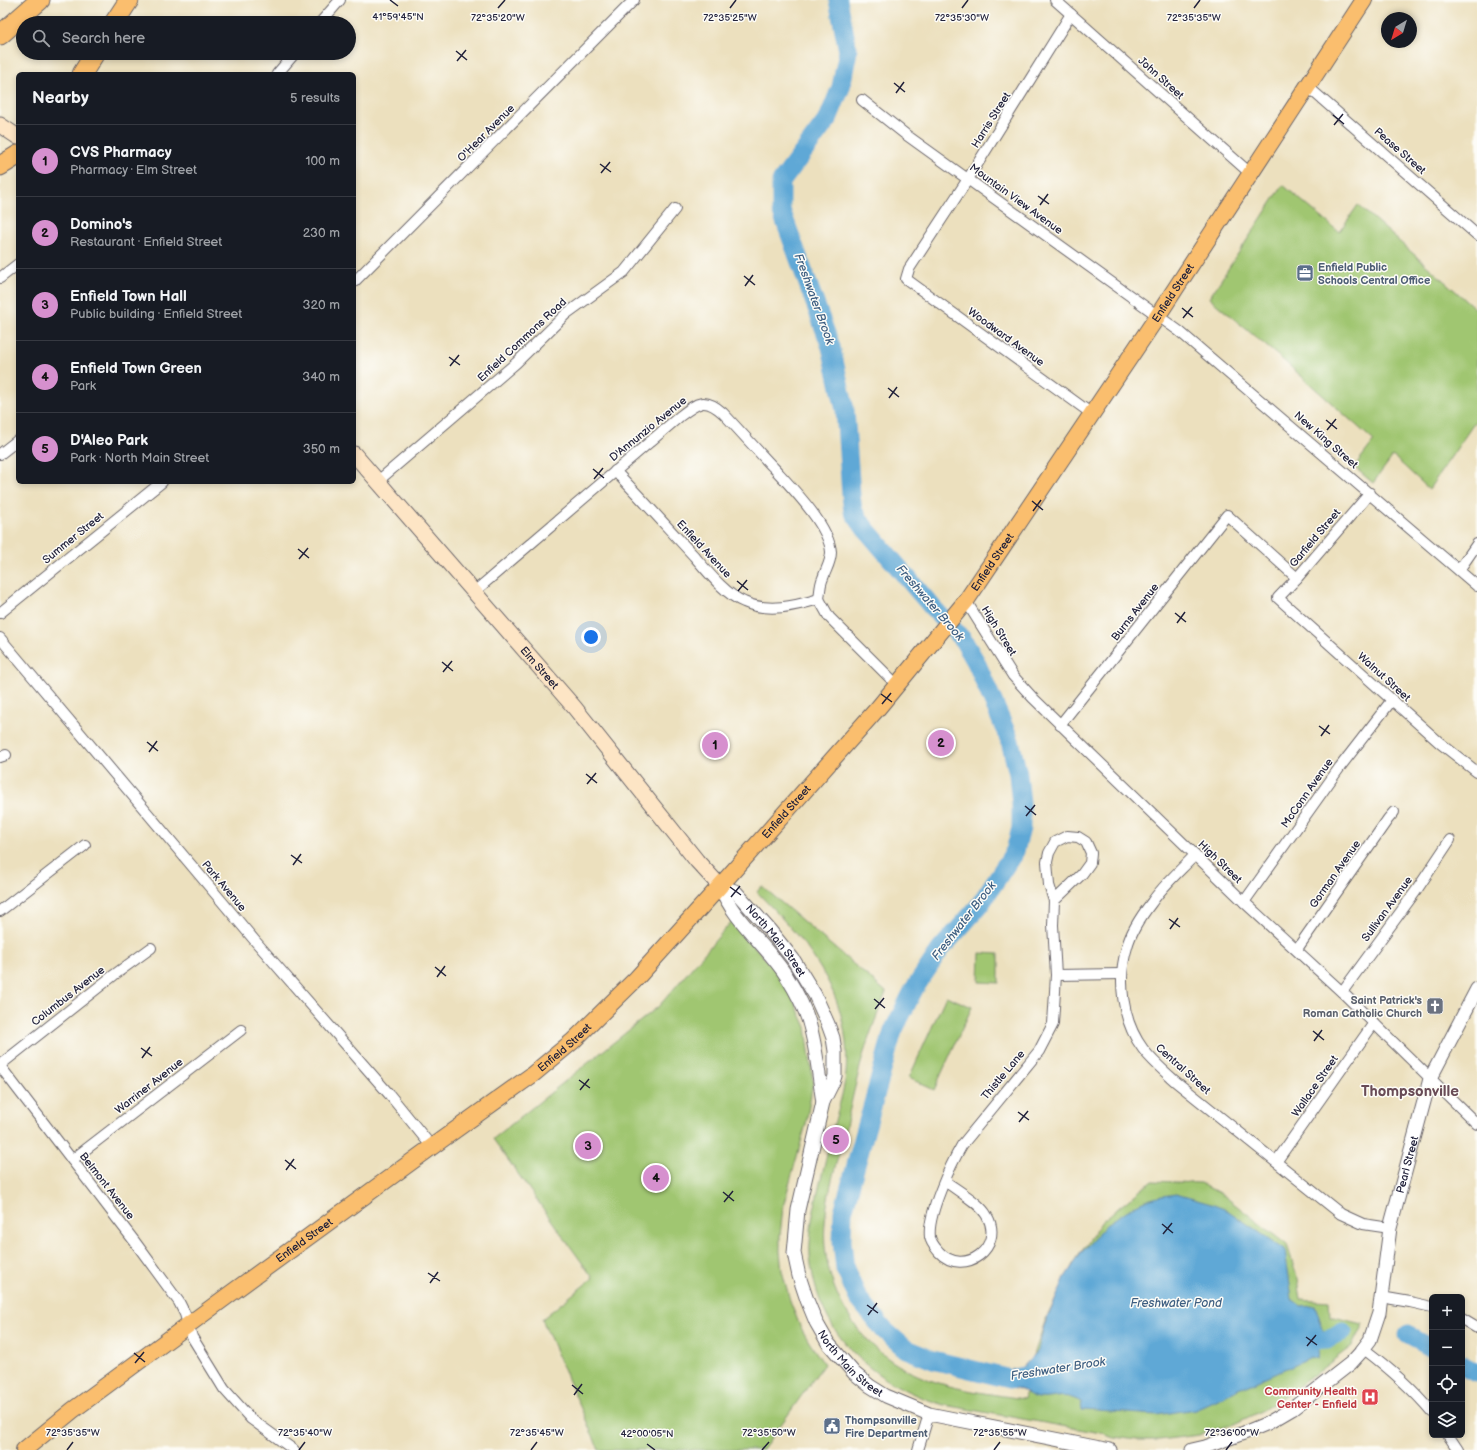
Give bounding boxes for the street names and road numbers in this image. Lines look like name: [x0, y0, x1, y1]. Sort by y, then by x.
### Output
street label: John Street: [1135, 54, 1187, 102]
street label: Harris Street: [969, 89, 1014, 150]
street label: O'Hear Avenue: [455, 101, 518, 164]
street label: Pease Street: [1372, 125, 1429, 177]
street label: Mountain View Avenue: [967, 161, 1065, 237]
street label: Enfield Street: [1149, 261, 1197, 325]
street label: Enfield Commons Road: [475, 295, 569, 385]
street label: Woodward Avenue: [965, 305, 1047, 369]
street label: D'Annunzio Avenue: [607, 394, 689, 464]
street label: New King Street: [1291, 409, 1361, 472]
street label: Garfield Street: [1287, 506, 1344, 570]
street label: Summer Street: [40, 509, 106, 566]
street label: Enfield Avenue: [674, 518, 734, 581]
street label: Enfield Street: [968, 530, 1017, 593]
street label: Burns Avenue: [1109, 580, 1162, 643]
street label: High Street: [979, 604, 1020, 659]
street label: Elm Street: [518, 644, 562, 692]
street label: Walnut Street: [1355, 650, 1414, 705]
street label: McConn Avenue: [1278, 755, 1336, 830]
street label: Enfield Street: [759, 782, 814, 841]
street label: Gorman Avenue: [1307, 837, 1364, 910]
street label: High Street: [1195, 838, 1245, 887]
street label: Park Avenue: [199, 858, 249, 914]
street label: Sullivan Avenue: [1359, 874, 1415, 944]
street label: North Main Street: [743, 902, 809, 979]
street label: Columbus Avenue: [29, 963, 108, 1029]
street label: Enfield Street: [535, 1020, 594, 1074]
street label: Central Street: [1153, 1041, 1214, 1097]
street label: Thistle Lane: [979, 1047, 1028, 1102]
street label: Wallace Street: [1289, 1052, 1341, 1119]
street label: Warriner Avenue: [112, 1055, 186, 1117]
street label: Pearl Street: [1393, 1134, 1421, 1195]
street label: Belmont Avenue: [77, 1150, 137, 1222]
street label: Enfield Street: [273, 1215, 335, 1265]
street label: North Main Street: [815, 1328, 886, 1399]

